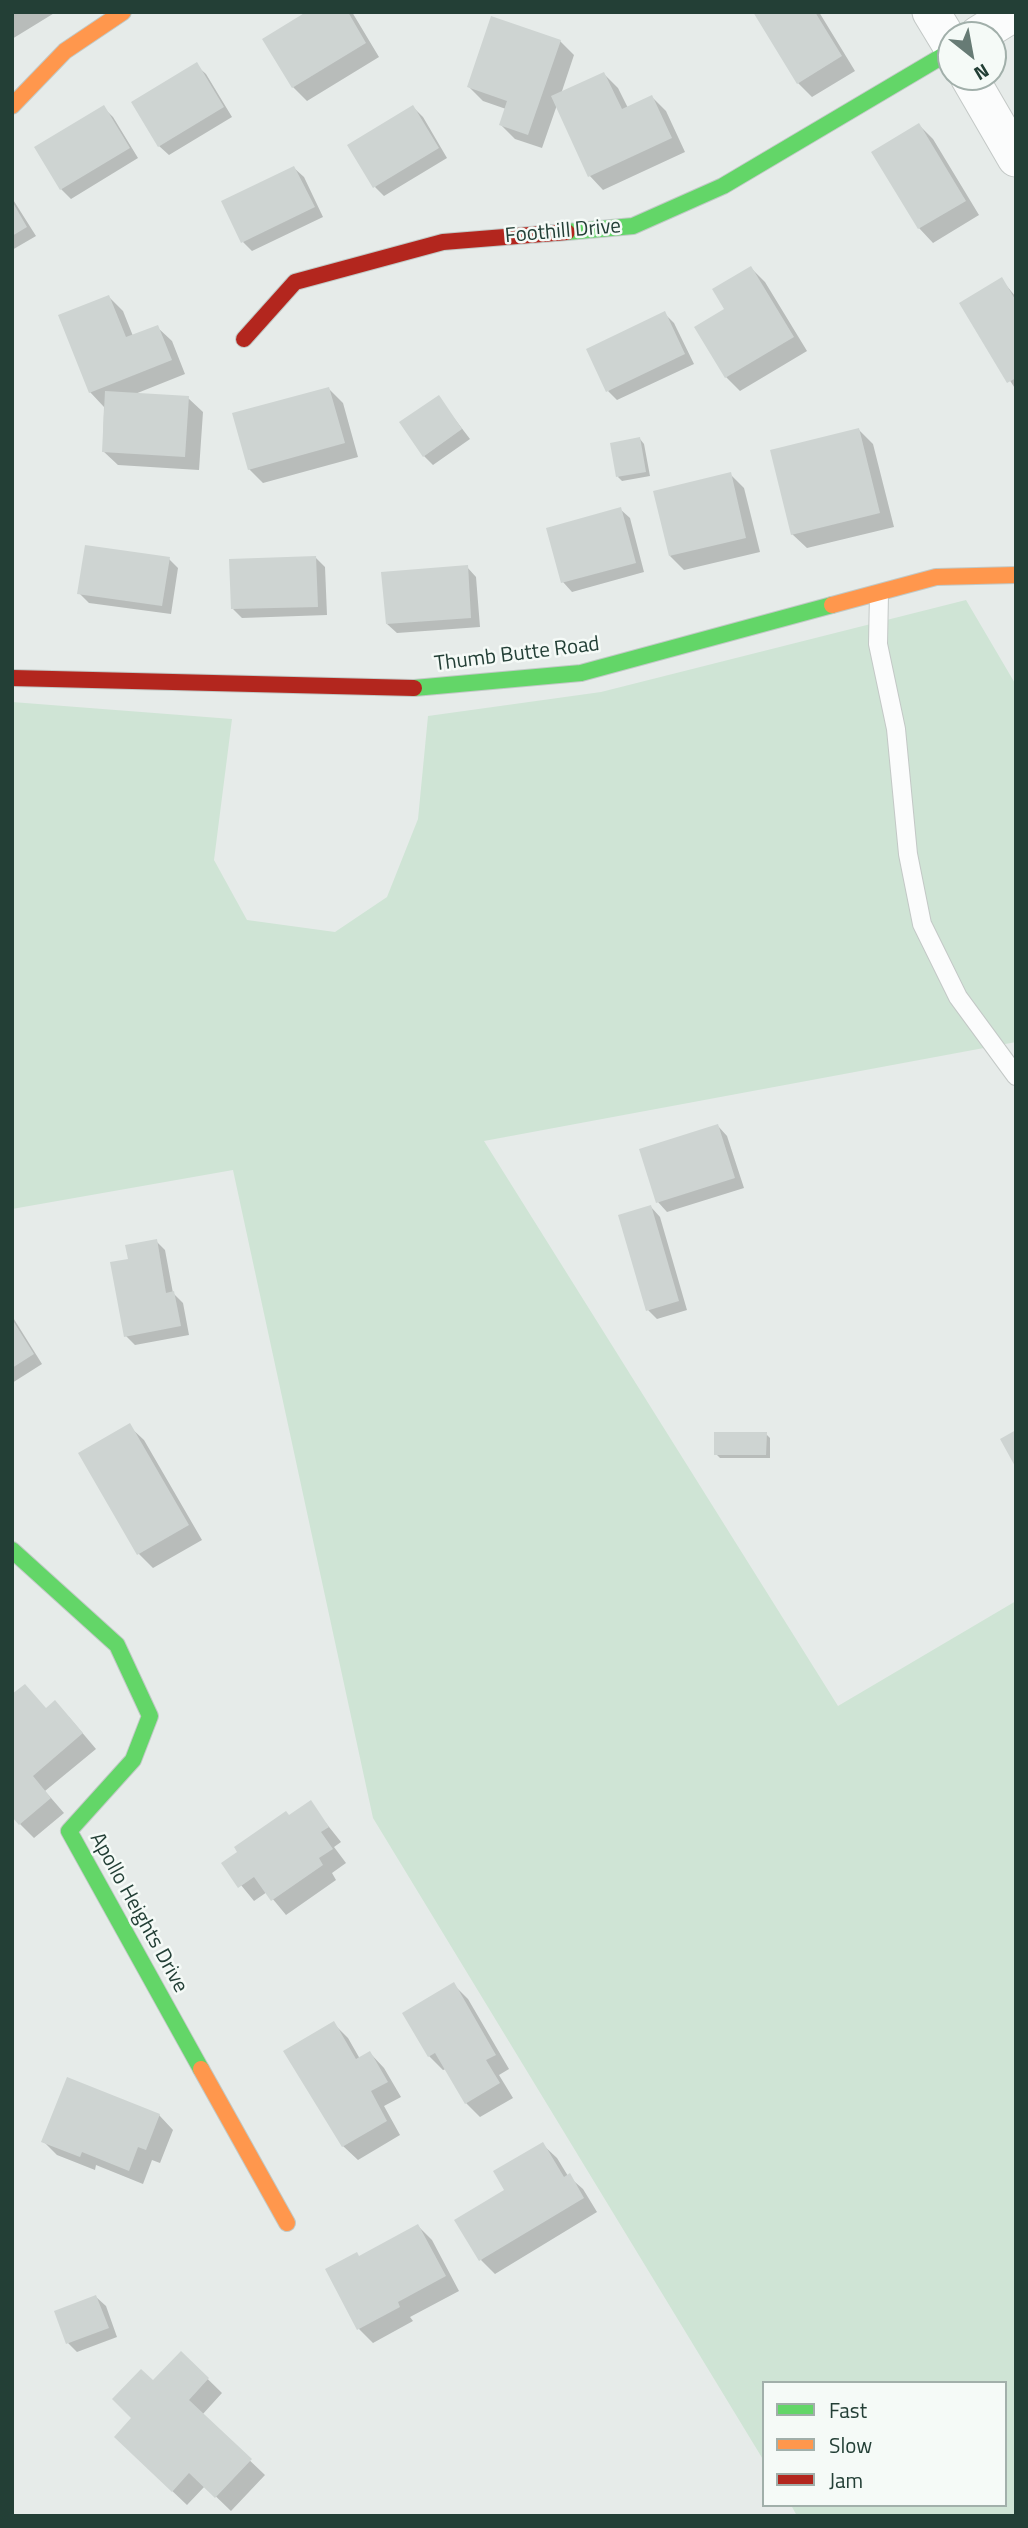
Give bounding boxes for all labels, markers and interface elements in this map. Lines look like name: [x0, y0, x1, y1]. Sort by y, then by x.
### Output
north arrow: [937, 21, 1007, 91]
text: N: [969, 57, 995, 89]
street label: Foothill Drive: [504, 214, 622, 250]
street label: Thumb Butte Road: [433, 632, 601, 678]
street label: Apollo Heights Drive: [84, 1829, 192, 1997]
legend: [762, 2381, 1007, 2507]
text: Fast: [829, 2394, 867, 2426]
text: Slow: [829, 2429, 872, 2461]
text: Jam: [829, 2464, 863, 2496]

